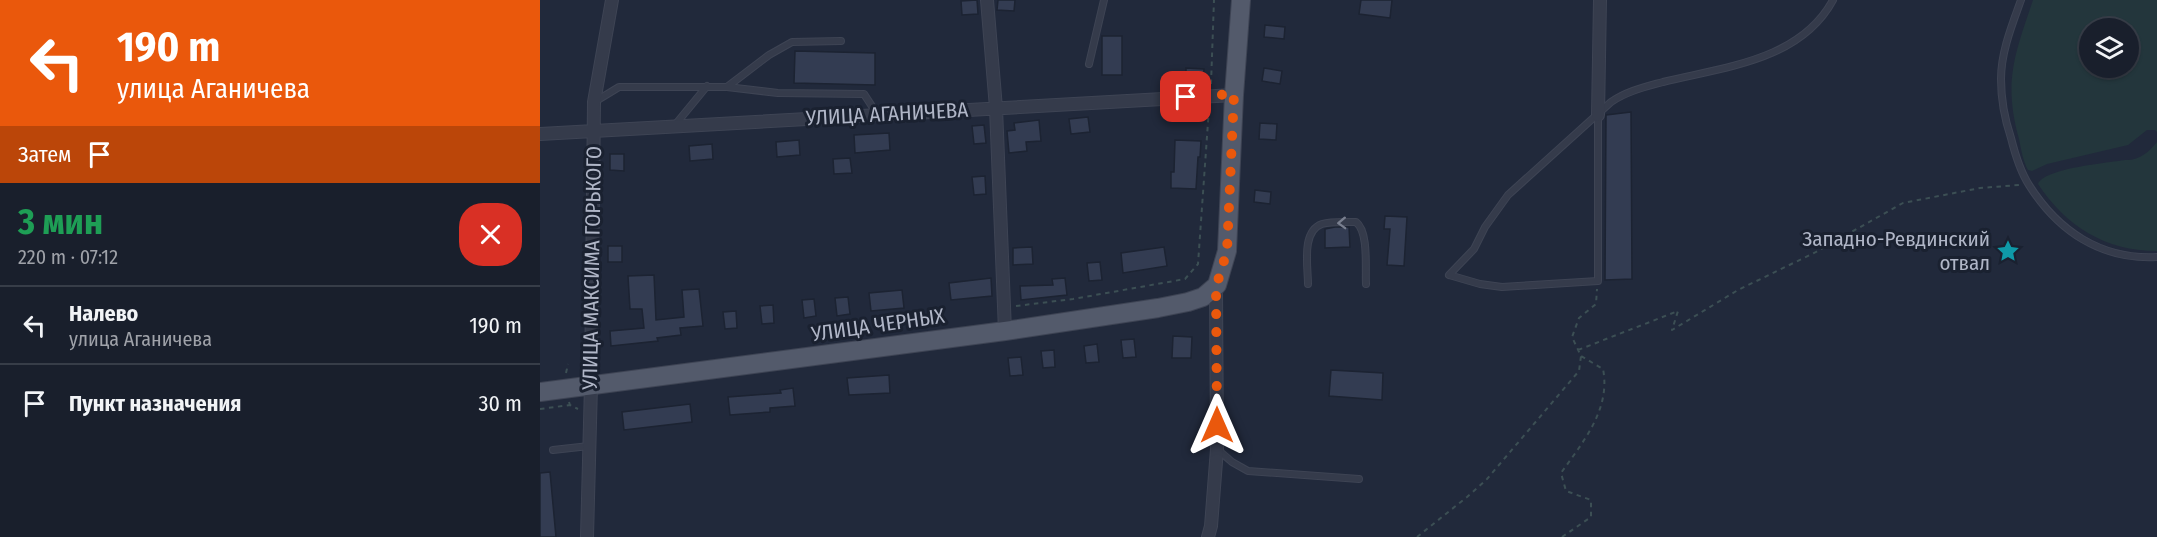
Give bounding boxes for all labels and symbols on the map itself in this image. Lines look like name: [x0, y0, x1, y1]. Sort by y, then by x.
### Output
pin: [1160, 71, 1211, 122]
street label: УЛИЦА АГАНИЧЕВА: [804, 97, 969, 131]
street label: УЛИЦА МАКСИМА ГОРЬКОГО: [577, 146, 607, 391]
one-way arrow: [1337, 216, 1346, 229]
place label: Западно-Ревдинский отвал: [1802, 226, 1990, 276]
place icon: Западно-Ревдинский отвал: [1995, 238, 2021, 264]
street label: УЛИЦА ЧЕРНЫХ: [809, 303, 947, 347]
position arrow: [1185, 393, 1249, 457]

